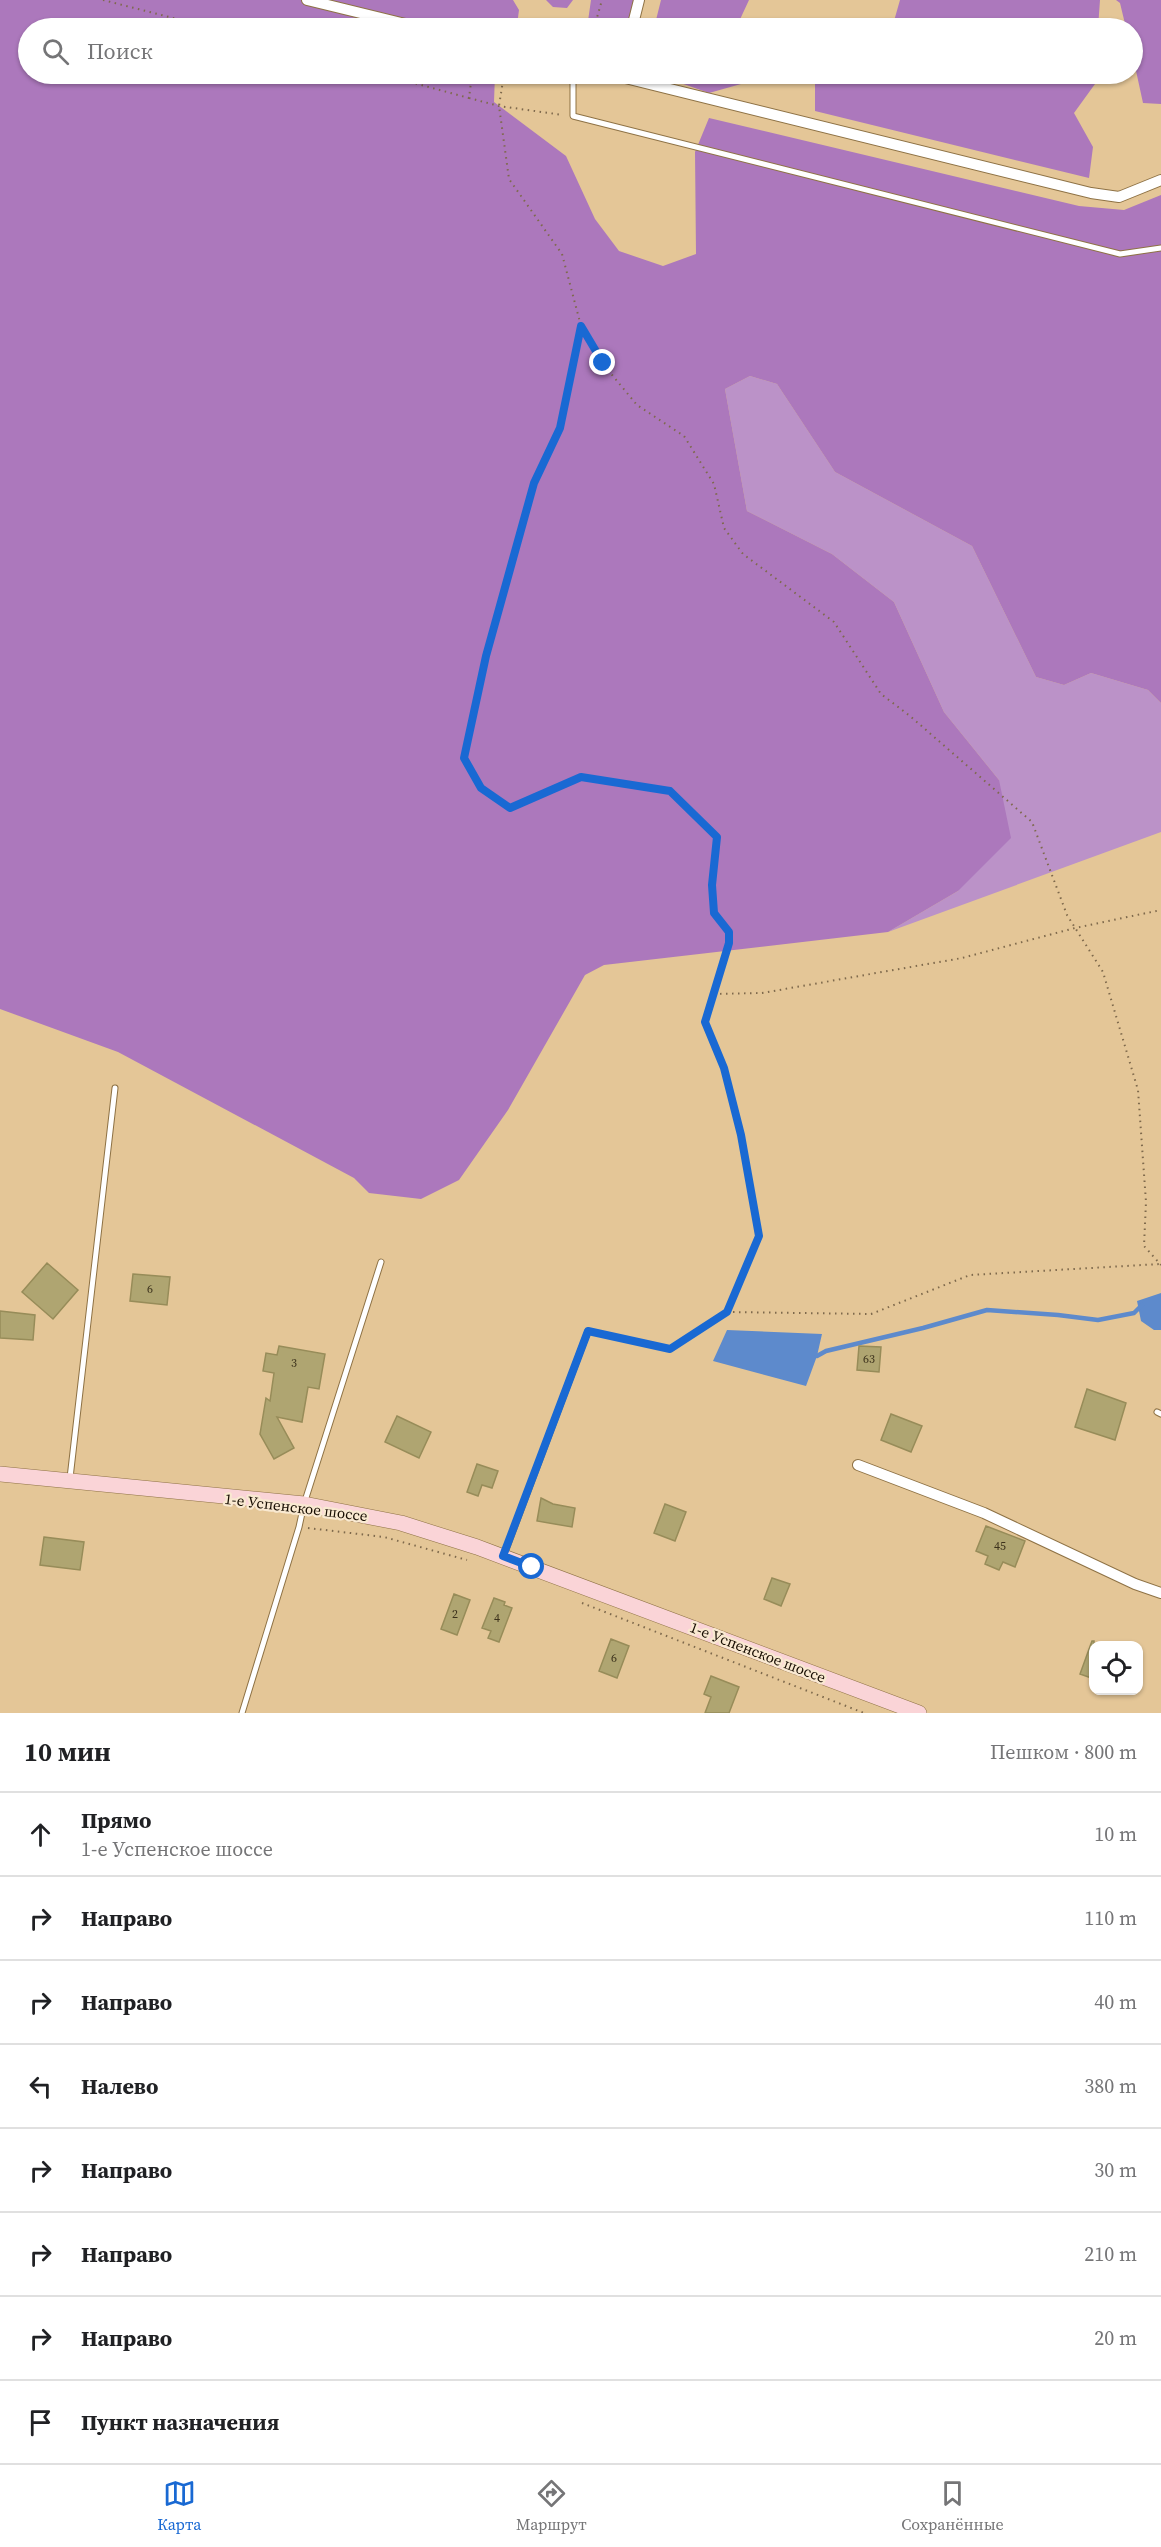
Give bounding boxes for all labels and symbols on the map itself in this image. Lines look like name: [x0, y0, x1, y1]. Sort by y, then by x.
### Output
route end: [589, 349, 615, 375]
house number: 6: [147, 1281, 153, 1297]
house number: 63: [863, 1351, 875, 1367]
house number: 3: [291, 1355, 297, 1371]
street label: 1-е Успенское шоссе: [223, 1488, 369, 1526]
house number: 45: [994, 1538, 1006, 1554]
route start: [518, 1553, 544, 1579]
house number: 2: [452, 1606, 458, 1622]
house number: 4: [494, 1610, 500, 1626]
street label: 1-е Успенское шоссе: [687, 1616, 829, 1688]
house number: 6: [611, 1650, 617, 1666]

